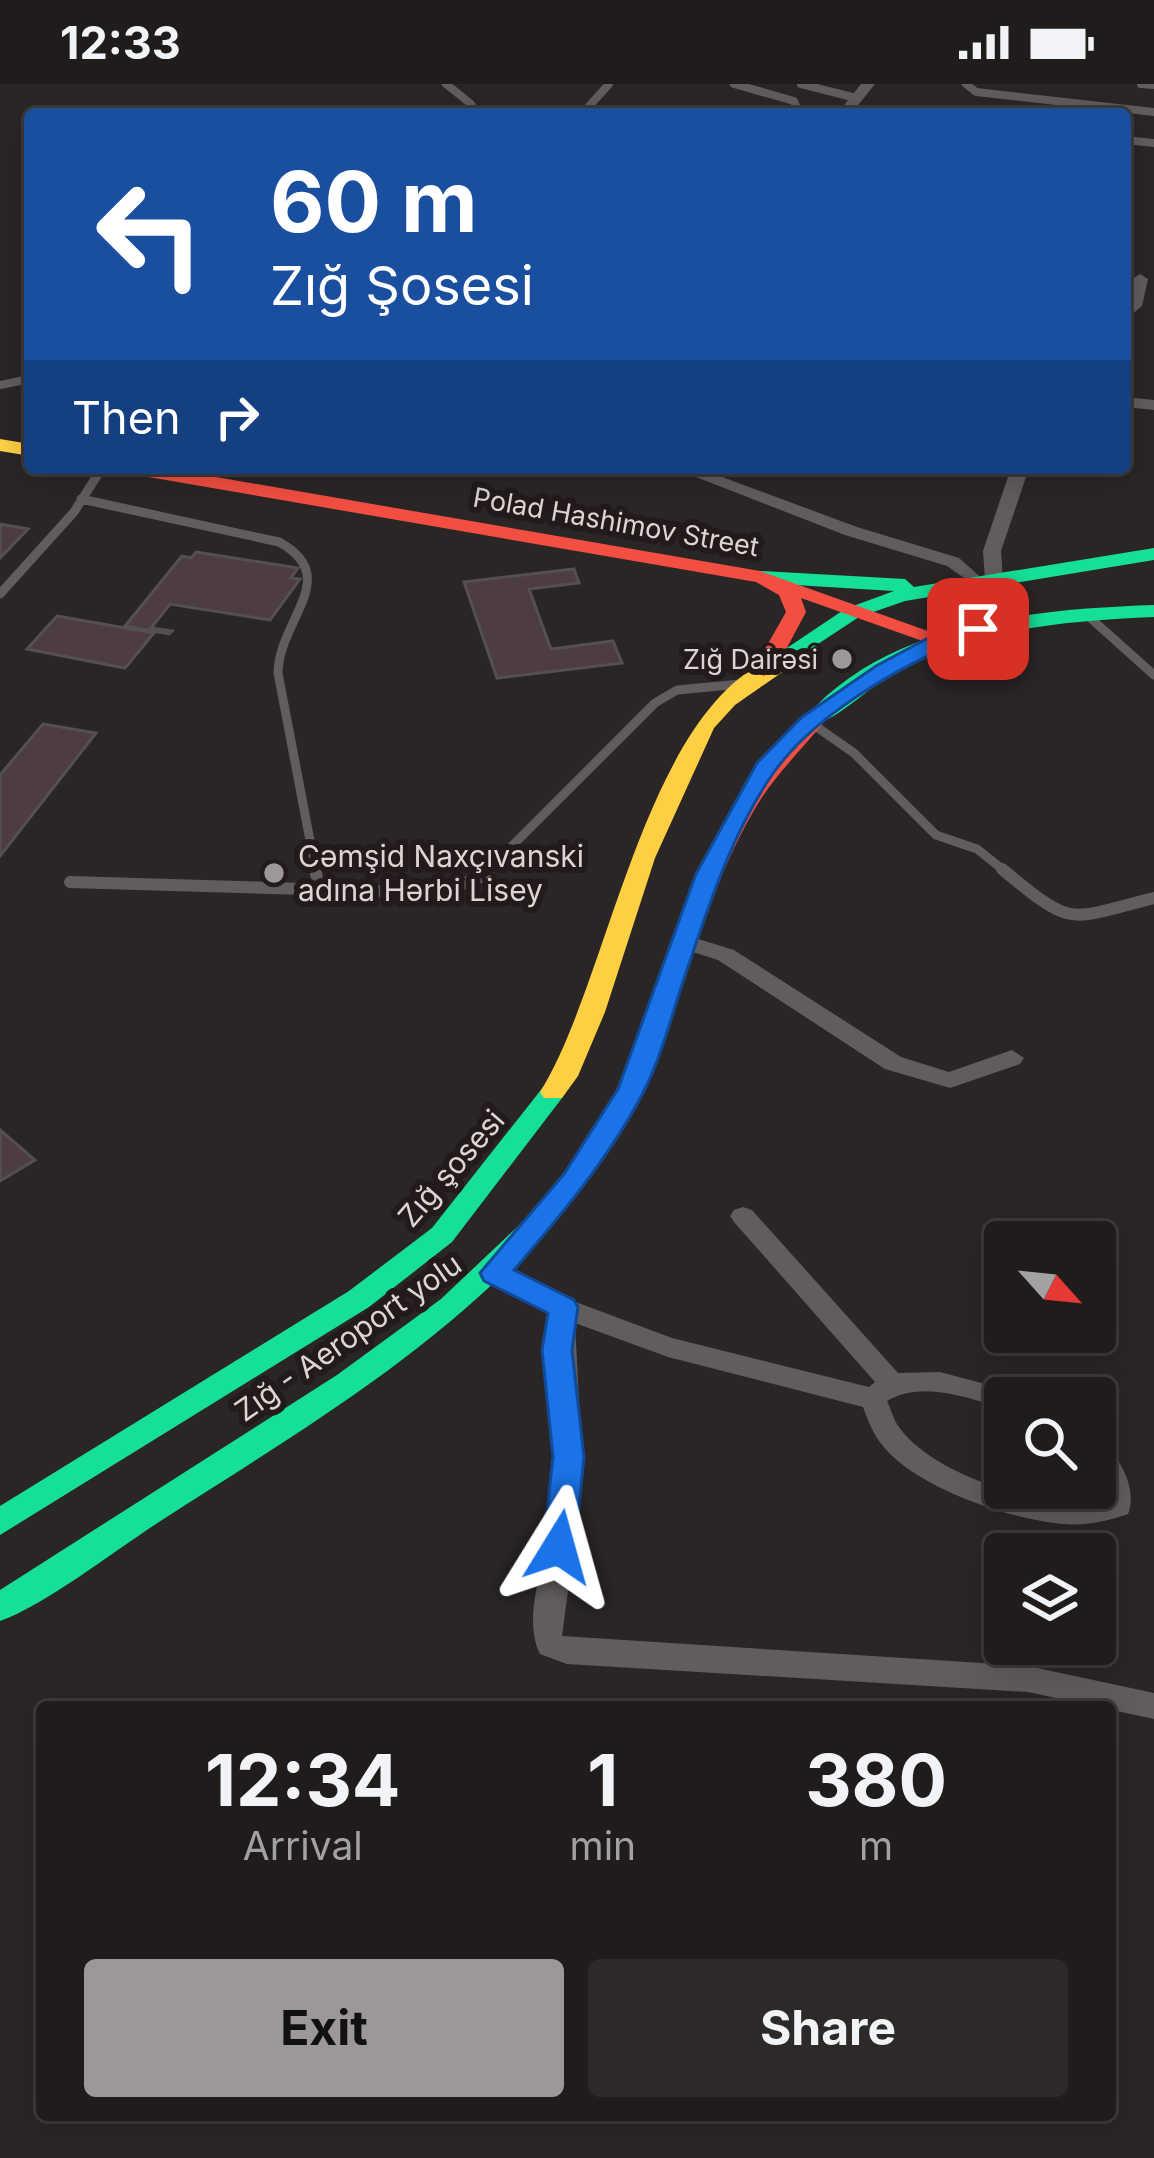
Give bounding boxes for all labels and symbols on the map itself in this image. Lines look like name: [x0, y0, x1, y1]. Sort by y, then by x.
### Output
street label: Polad Hashimov Street: [471, 481, 762, 563]
pin: [927, 578, 1029, 680]
place label: Zığ Dairəsi: [683, 643, 818, 676]
marker: Zığ Dairəsi: [829, 646, 855, 672]
place label: Cəmşid Naxçıvanski adına Hərbi Lisey: [298, 838, 584, 908]
marker: Cəmşid Naxçıvanski adına Hərbi Lisey: [261, 860, 287, 886]
street label: Zığ şosesi: [390, 1102, 512, 1234]
north arrow: [984, 1221, 1116, 1353]
street label: Zığ - Aeroport yolu: [228, 1245, 468, 1429]
position arrow: [496, 1484, 622, 1610]

